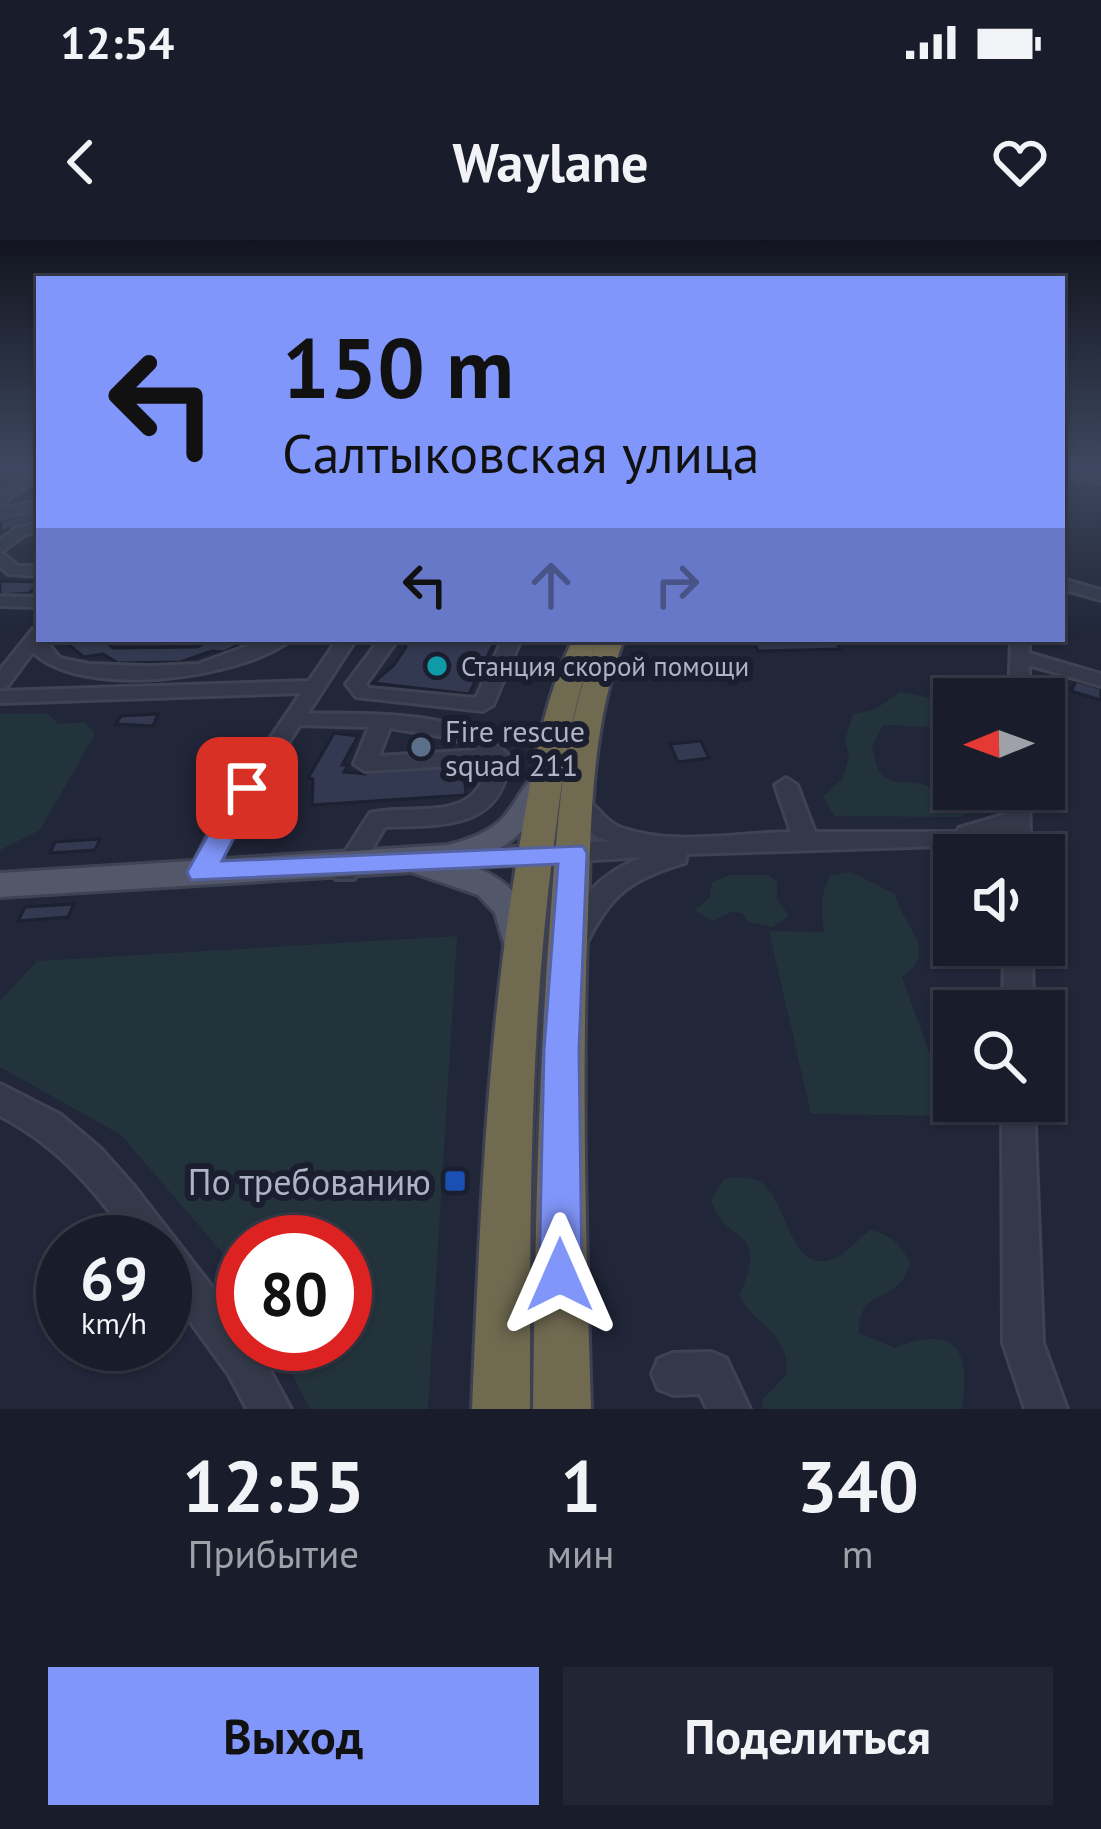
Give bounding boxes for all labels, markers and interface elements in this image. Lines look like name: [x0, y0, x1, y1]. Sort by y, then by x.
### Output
text: 12:54: [60, 13, 174, 71]
text: Waylane: [452, 127, 649, 197]
icon: back: [48, 129, 114, 195]
icon: heart: [987, 129, 1053, 195]
text: 150 m: [282, 312, 514, 421]
icon: left: [84, 324, 240, 480]
text: Салтыковская улица: [282, 418, 759, 488]
icon: left: [392, 552, 458, 618]
icon: ahead: [518, 552, 584, 618]
icon: right: [644, 552, 710, 618]
place label: Станция скорой помощи: [461, 649, 749, 683]
marker: Станция скорой помощи: [424, 653, 450, 679]
north arrow: [933, 678, 1065, 810]
map controls: [933, 678, 1065, 1122]
place label: Fire rescue squad 211: [445, 711, 585, 784]
marker: Fire rescue squad 211: [408, 734, 434, 760]
pin: [196, 737, 298, 839]
icon: arrive: [214, 755, 280, 821]
button: sound: [933, 834, 1065, 966]
button: search: [933, 990, 1065, 1122]
place label: По требованию: [188, 1158, 431, 1205]
marker: По требованию: [442, 1168, 468, 1194]
position arrow: [497, 1212, 623, 1338]
speed limit sign: 80: [216, 1215, 372, 1371]
text: 69: [80, 1239, 148, 1317]
text: km/h: [81, 1303, 147, 1342]
text: 12:55: [182, 1439, 365, 1532]
text: 1: [560, 1439, 601, 1532]
text: 340: [796, 1439, 919, 1532]
text: Прибытие: [188, 1528, 359, 1579]
text: мин: [547, 1528, 614, 1579]
text: m: [842, 1528, 874, 1579]
button: Выход: [48, 1667, 539, 1805]
button: Поделиться: [563, 1667, 1053, 1805]

